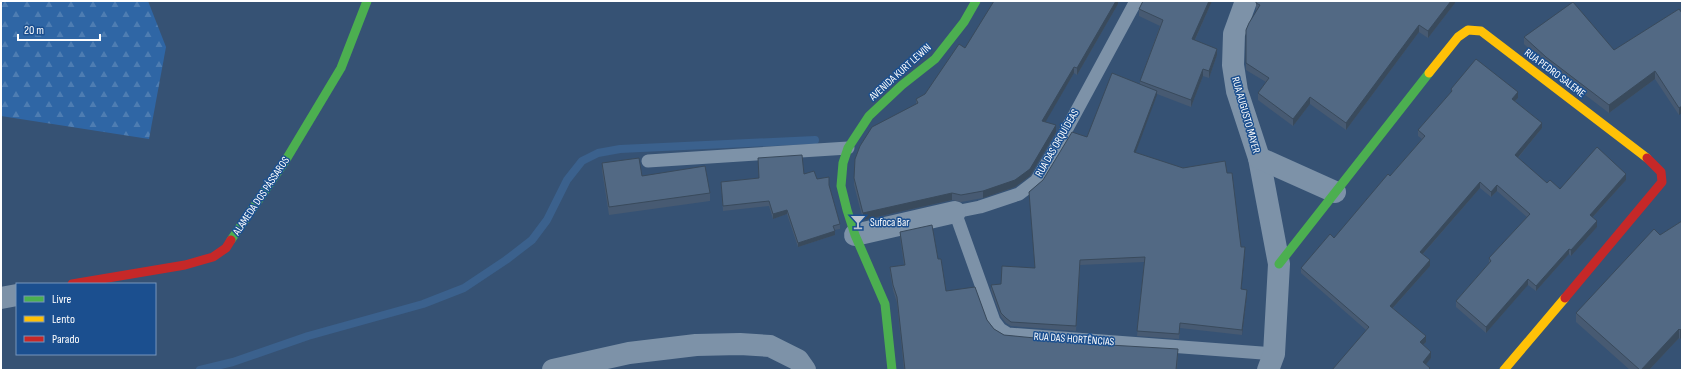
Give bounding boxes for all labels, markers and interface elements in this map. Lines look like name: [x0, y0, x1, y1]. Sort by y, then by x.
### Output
scale bar: [18, 16, 100, 42]
text: 20 m: [24, 23, 44, 38]
street label: AVENIDA KURT LEWIN: [866, 41, 934, 104]
street label: RUA PEDRO SALEME: [1522, 46, 1588, 100]
street label: RUA AUGUSTO MAYER: [1229, 75, 1263, 155]
street label: RUA DAS ORQUÍDEAS: [1032, 107, 1082, 179]
street label: ALAMEDA DOS PÁSSAROS: [229, 154, 292, 238]
bar icon: Sufoca Bar: [849, 213, 867, 231]
place label: Sufoca Bar: [870, 216, 909, 229]
legend: [16, 283, 156, 355]
text: Livre: [52, 292, 72, 307]
text: Lento: [52, 312, 75, 327]
street label: RUA DAS HORTÊNCIAS: [1033, 330, 1115, 348]
text: Parado: [52, 332, 79, 347]

